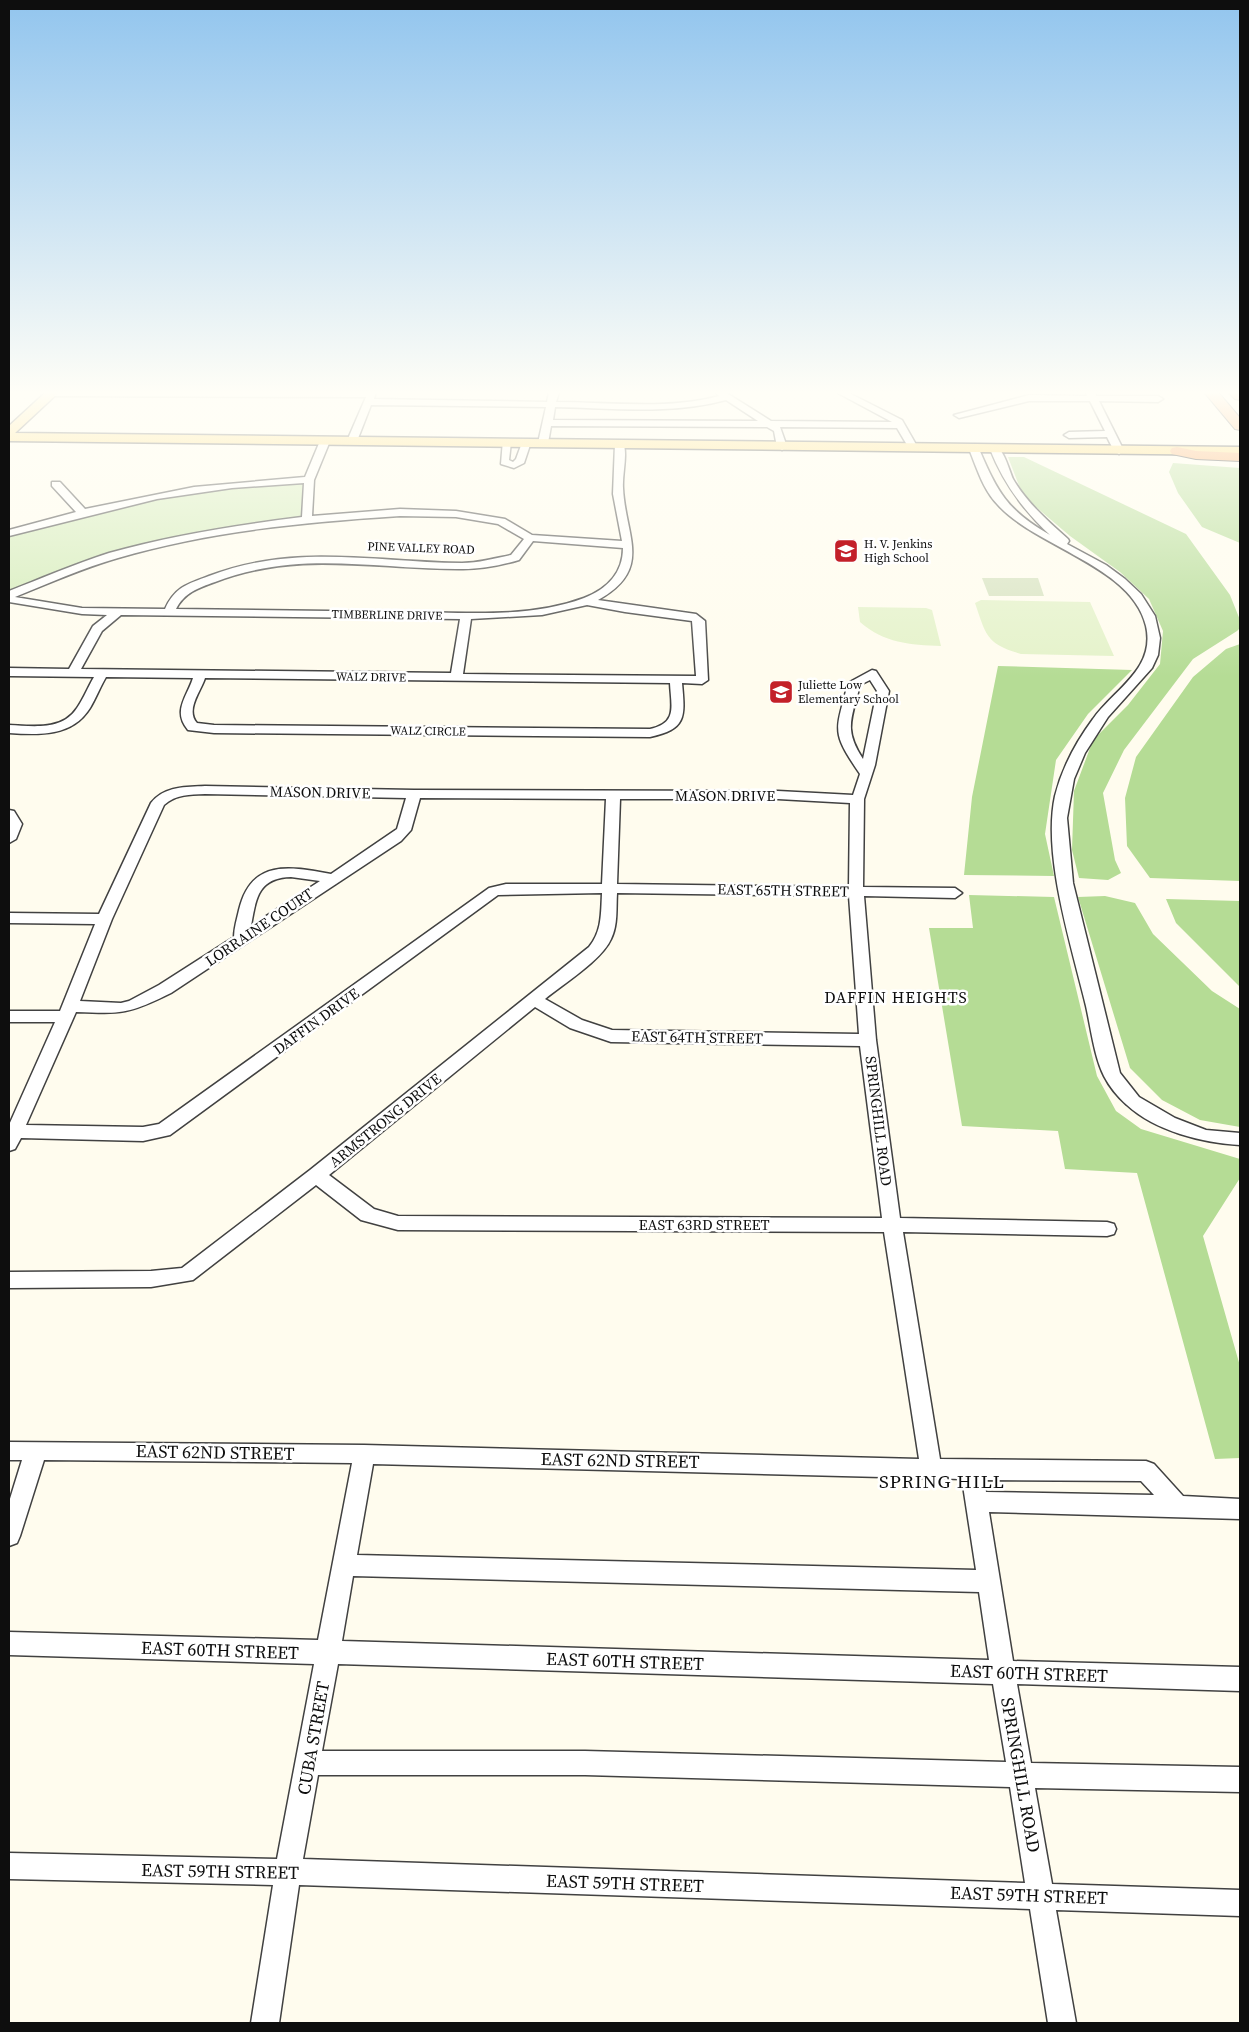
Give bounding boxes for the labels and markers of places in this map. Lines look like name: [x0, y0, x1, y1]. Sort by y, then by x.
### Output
place label: H. V. Jenkins High School: [864, 536, 933, 566]
school or university icon: H. V. Jenkins High School: [833, 538, 859, 564]
place label: Juliette Low Elementary School: [797, 677, 899, 707]
school or university icon: Juliette Low Elementary School: [768, 679, 794, 705]

